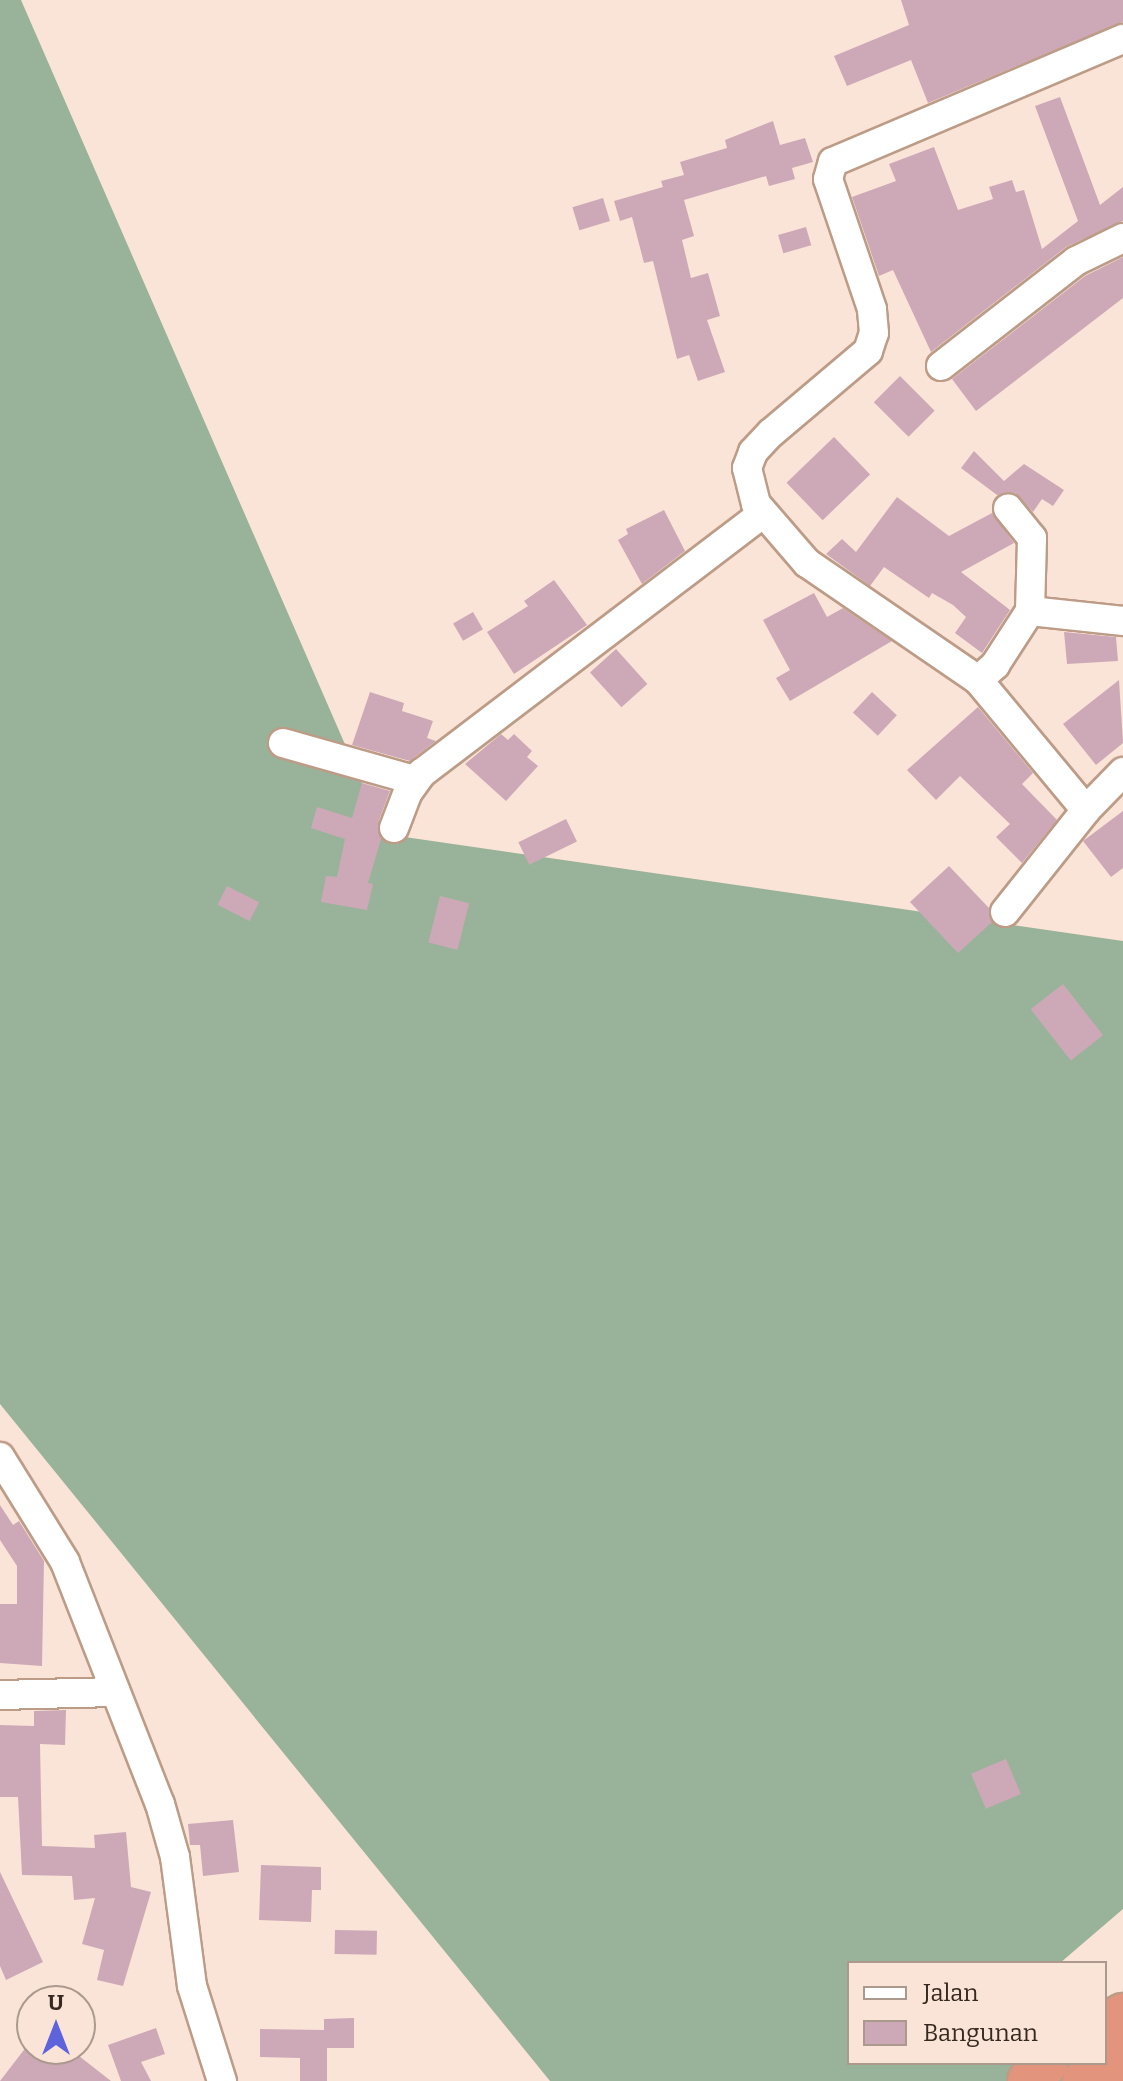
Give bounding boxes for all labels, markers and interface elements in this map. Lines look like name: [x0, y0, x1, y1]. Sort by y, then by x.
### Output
legend: [847, 1961, 1107, 2065]
text: Jalan: [923, 1979, 978, 2007]
north arrow: [16, 1985, 96, 2065]
text: U: [48, 1989, 64, 2016]
text: Bangunan: [923, 2019, 1038, 2047]

